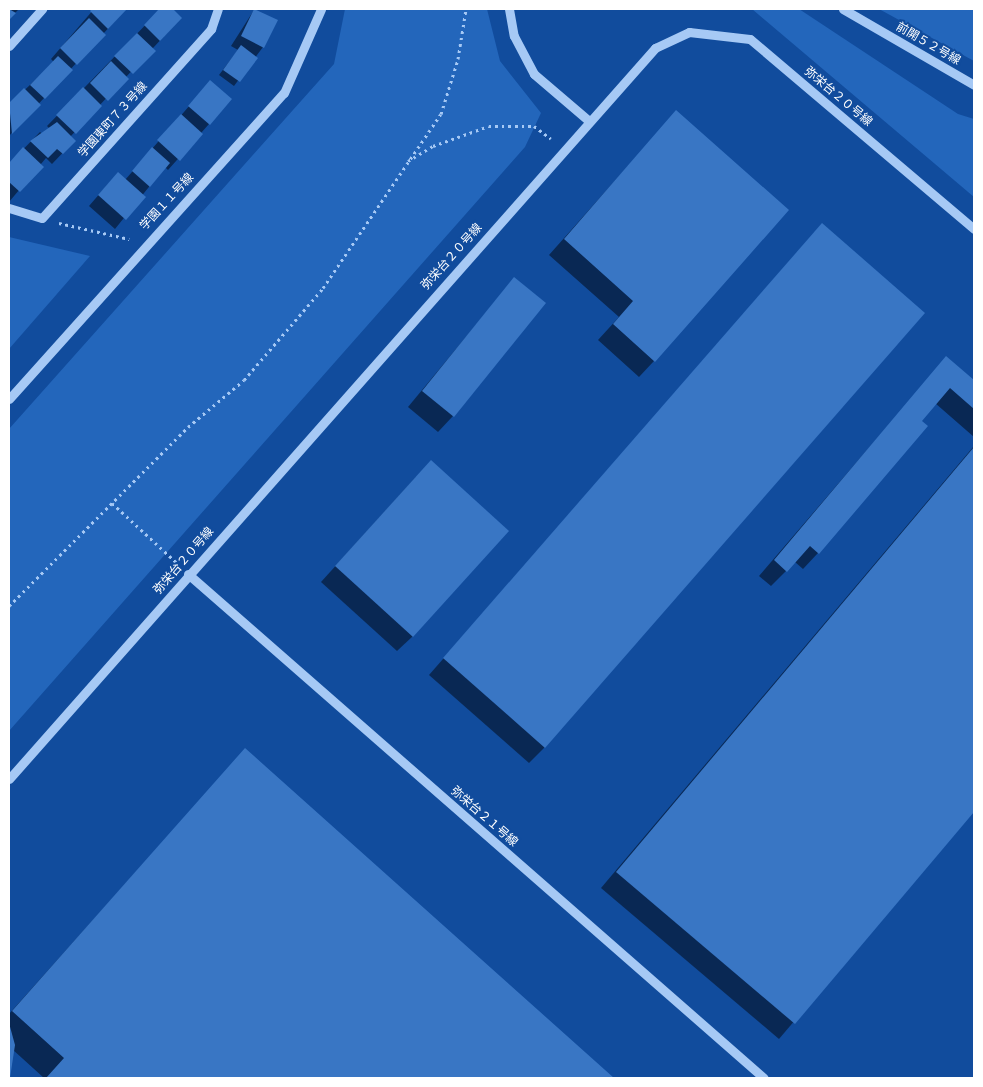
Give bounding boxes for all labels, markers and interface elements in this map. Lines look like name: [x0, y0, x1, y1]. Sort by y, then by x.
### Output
street label: 前開５２号線: [893, 20, 963, 68]
street label: 弥栄台２０号線: [801, 64, 875, 130]
street label: 学園東町７３号線: [76, 80, 150, 160]
street label: 学園１１号線: [137, 171, 197, 233]
street label: 弥栄台２０号線: [419, 221, 485, 293]
street label: 弥栄台２０号線: [151, 525, 217, 597]
street label: 弥栄台２１号線: [448, 784, 520, 850]

